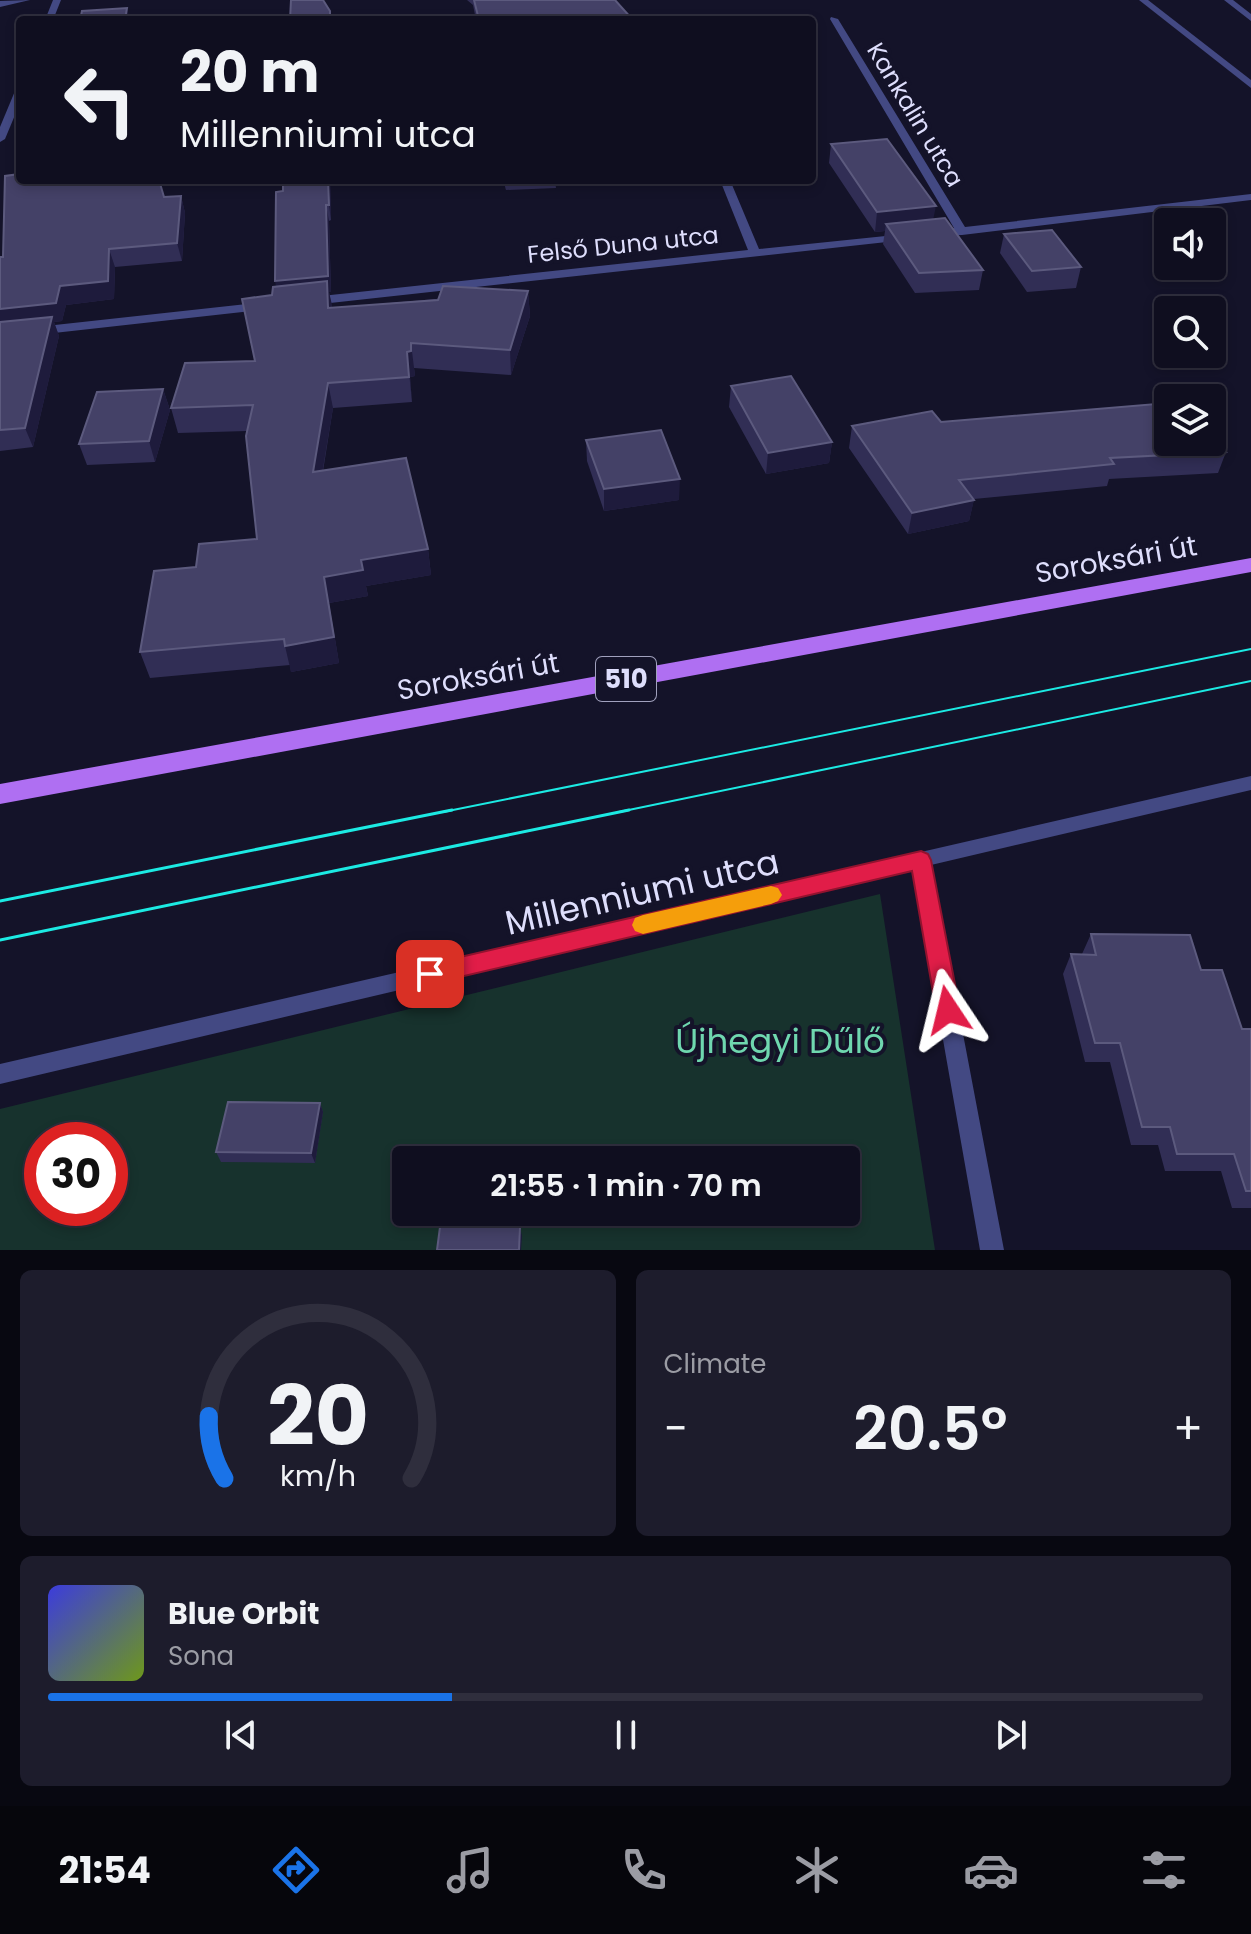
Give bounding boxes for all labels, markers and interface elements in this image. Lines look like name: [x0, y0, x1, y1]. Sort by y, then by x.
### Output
text: 20 m: [180, 33, 320, 112]
street label: Kankalin utca: [859, 36, 972, 193]
icon: left: [48, 48, 152, 152]
text: Millenniumi utca: [180, 109, 476, 160]
map controls: [1154, 208, 1226, 456]
button: sound: [1154, 208, 1226, 280]
street label: Felső Duna utca: [526, 218, 720, 271]
button: search: [1154, 296, 1226, 368]
button: layers: [1154, 384, 1226, 456]
street label: Soroksári út: [1032, 526, 1200, 593]
street label: Soroksári út: [394, 643, 562, 710]
road number: 510: [596, 657, 656, 701]
street label: Millenniumi utca: [501, 837, 783, 947]
pin: [396, 940, 464, 1008]
icon: arrive: [408, 952, 452, 996]
position arrow: [906, 968, 990, 1052]
park label: Újhegyi Dűlő: [675, 1017, 885, 1065]
speed limit sign: 30: [24, 1122, 128, 1226]
text: 21:55 · 1 min · 70 m: [490, 1164, 762, 1207]
text: Climate: [664, 1346, 766, 1382]
text: 20: [267, 1358, 369, 1474]
text: 20.5°: [853, 1387, 1007, 1471]
text: −: [664, 1398, 688, 1459]
text: +: [1173, 1398, 1203, 1459]
text: km/h: [280, 1456, 356, 1496]
text: Blue Orbit: [168, 1592, 320, 1635]
text: Sona: [168, 1638, 234, 1674]
icon: previous: [219, 1713, 263, 1757]
icon: pause: [604, 1713, 648, 1757]
icon: next: [989, 1713, 1033, 1757]
icon: directions: [268, 1842, 324, 1898]
icon: music: [442, 1842, 498, 1898]
icon: phone: [616, 1842, 672, 1898]
icon: climate: [789, 1842, 845, 1898]
icon: car: [963, 1842, 1019, 1898]
icon: filters: [1136, 1842, 1192, 1898]
text: 21:54: [59, 1845, 151, 1896]

